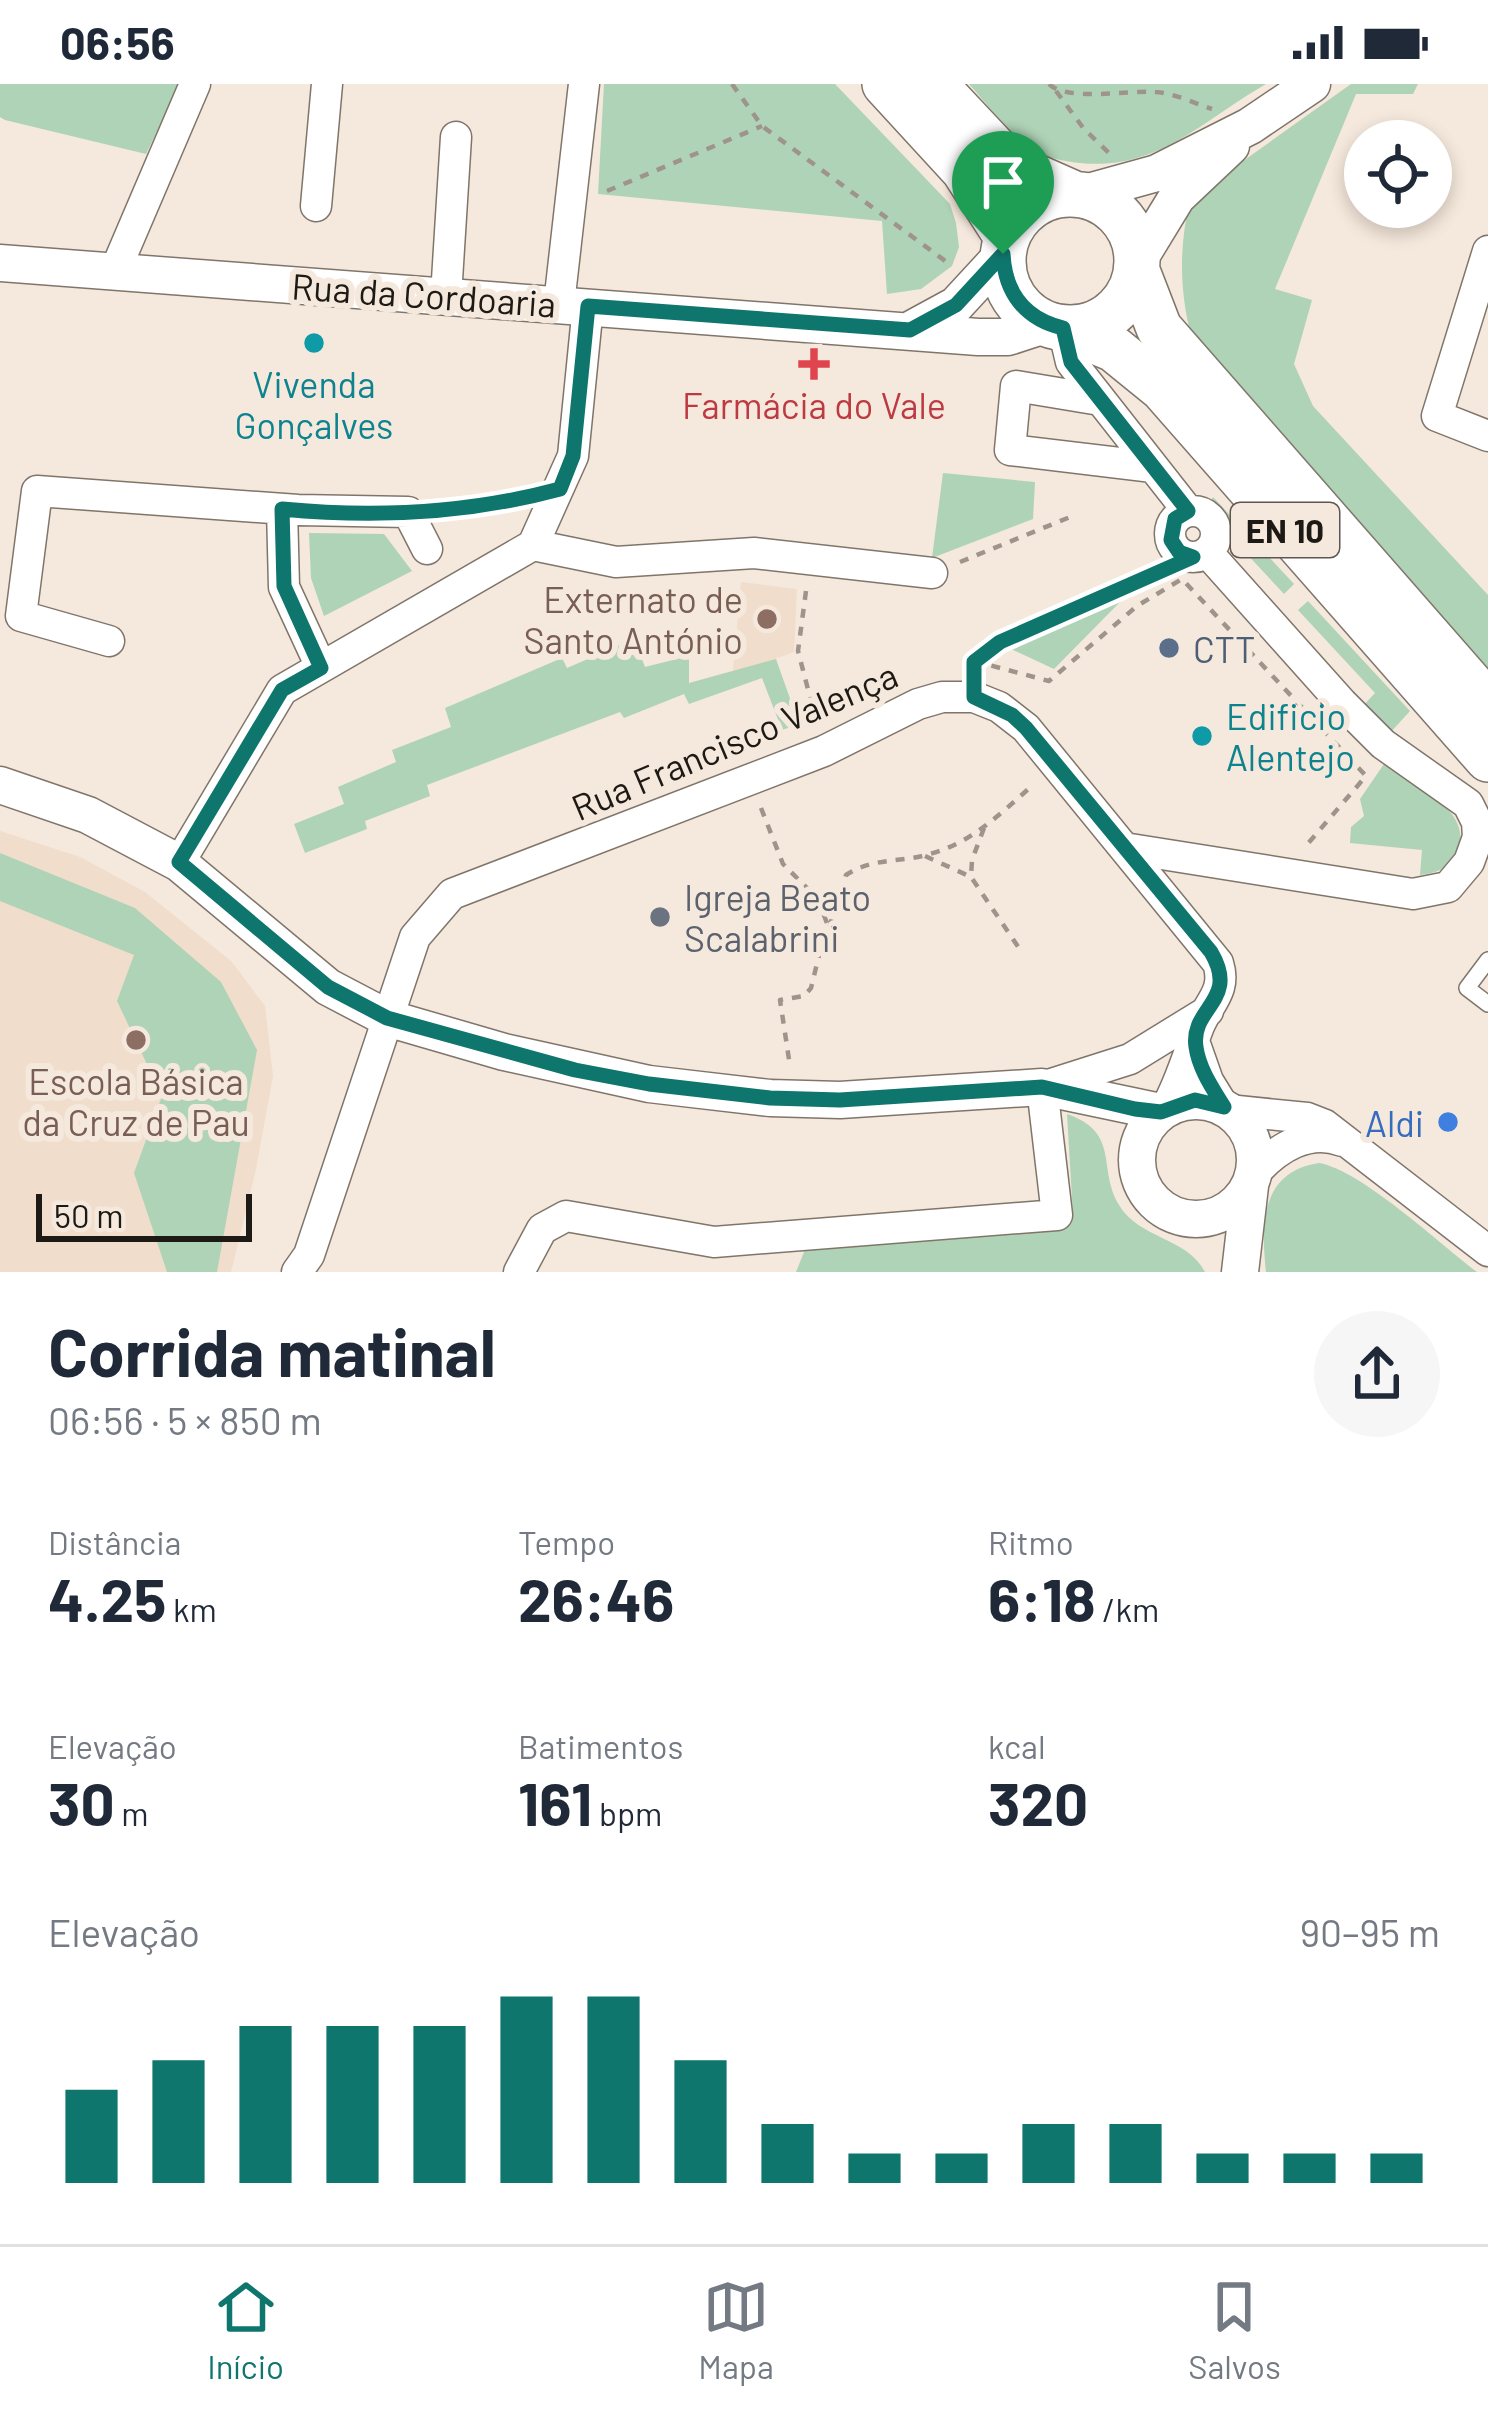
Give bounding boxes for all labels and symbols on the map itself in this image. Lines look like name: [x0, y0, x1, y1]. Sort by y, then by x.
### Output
pin: [952, 131, 1054, 254]
street label: Rua da Cordoaria: [290, 263, 558, 325]
marker: Vivenda Gonçalves: [301, 330, 327, 356]
marker: Farmácia do Vale: [801, 351, 827, 377]
place label: Vivenda Gonçalves: [235, 362, 393, 446]
place label: Farmácia do Vale: [682, 383, 946, 426]
road number: EN 10: [1231, 503, 1339, 557]
place label: Externato de Santo António: [524, 577, 743, 661]
marker: Externato de Santo António: [754, 606, 780, 632]
place label: CTT: [1193, 627, 1256, 670]
marker: CTT: [1156, 635, 1182, 661]
street label: Rua Francisco Valença: [565, 652, 903, 828]
place label: Edificio Alentejo: [1226, 694, 1355, 778]
marker: Edificio Alentejo: [1189, 723, 1215, 749]
place label: Igreja Beato Scalabrini: [684, 875, 871, 959]
marker: Igreja Beato Scalabrini: [647, 904, 673, 930]
marker: Escola Básica da Cruz de Pau: [123, 1027, 149, 1053]
place label: Escola Básica da Cruz de Pau: [22, 1059, 250, 1143]
place label: Aldi: [1365, 1101, 1424, 1144]
marker: Aldi: [1435, 1109, 1461, 1135]
scale bar: [36, 1188, 252, 1241]

